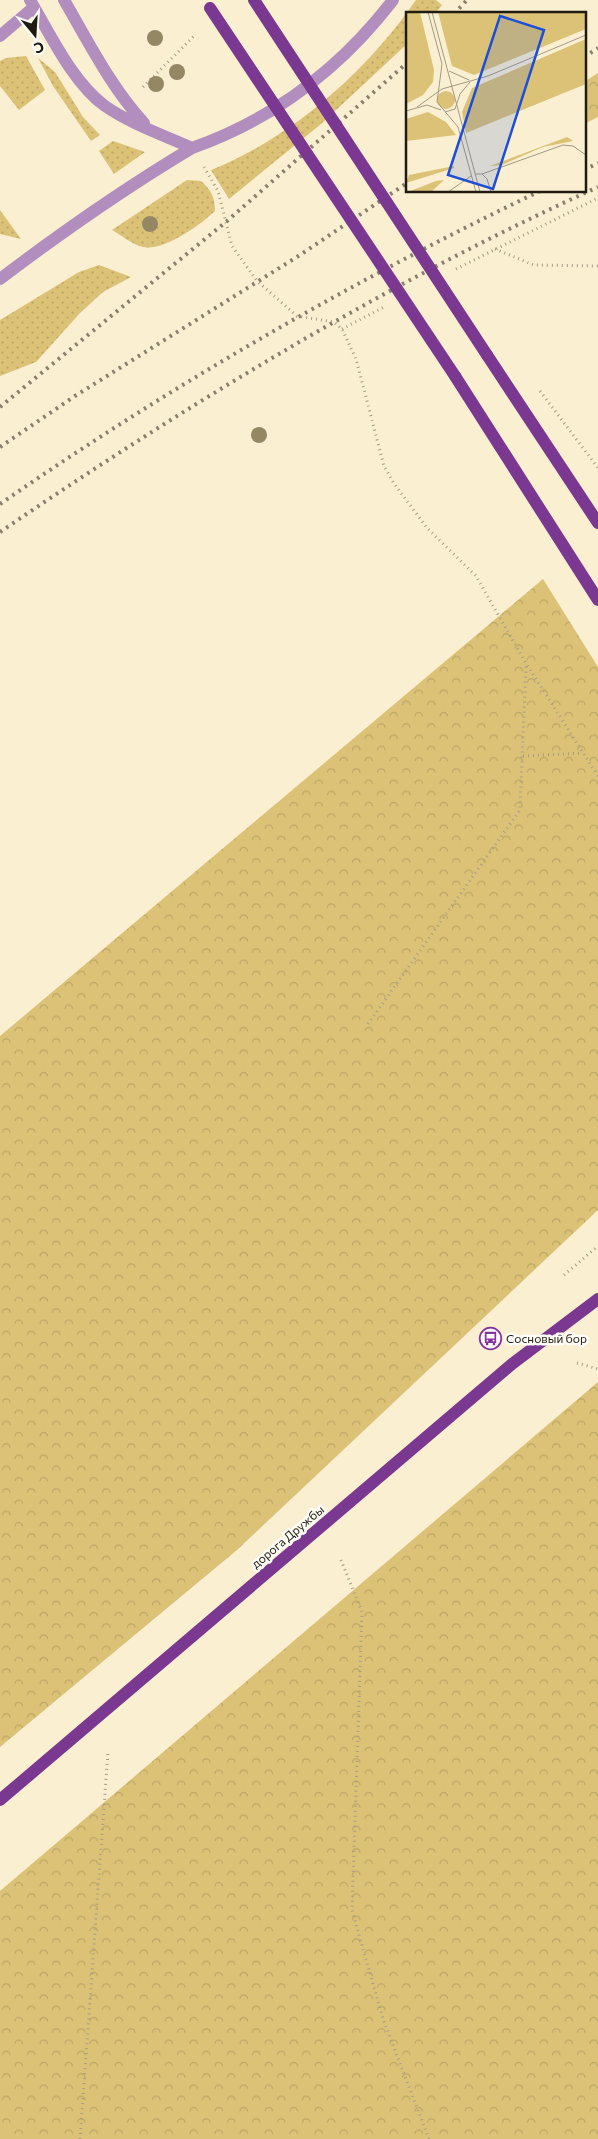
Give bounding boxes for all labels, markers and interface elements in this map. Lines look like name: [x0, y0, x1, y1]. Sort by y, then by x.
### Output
north arrow: [10, 10, 60, 60]
inset map: [406, 12, 586, 192]
text: С: [32, 38, 46, 57]
bus stop icon: Сосновый бор: [478, 1327, 502, 1351]
place label: Сосновый бор: [506, 1331, 587, 1345]
street label: дорога Дружбы: [248, 1502, 326, 1571]

